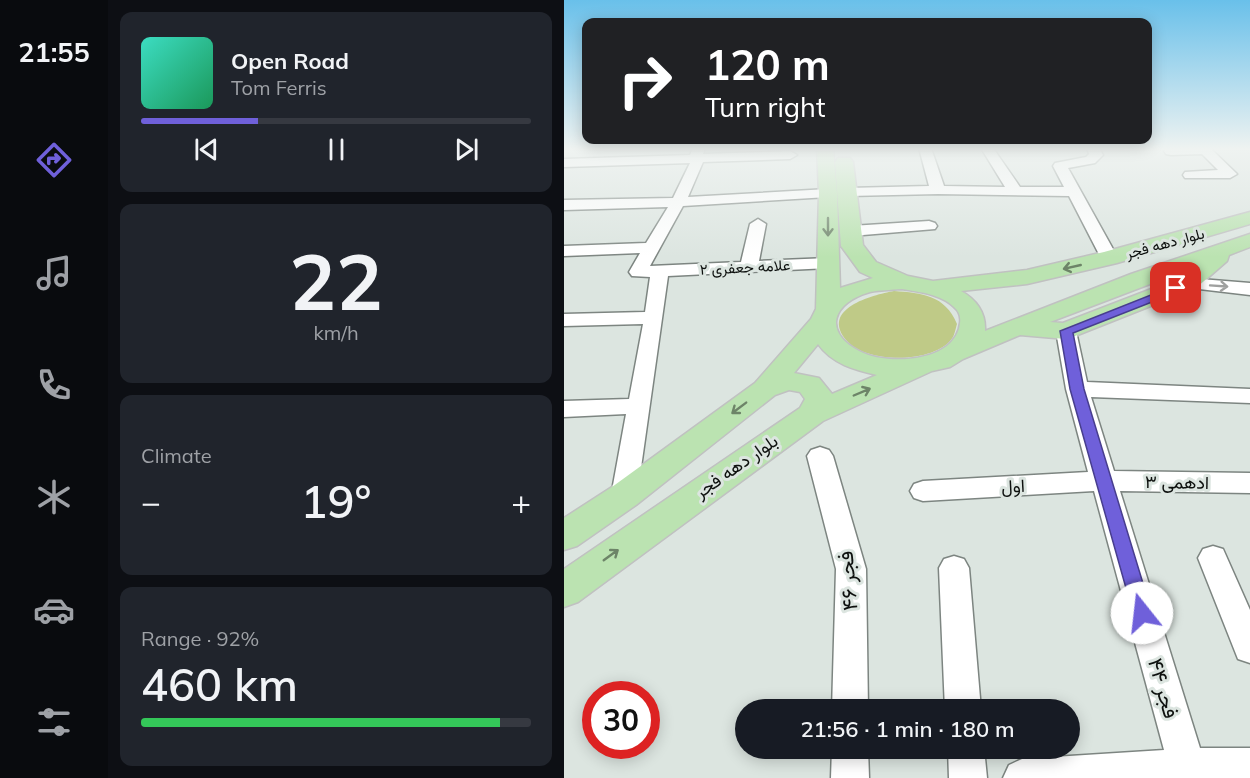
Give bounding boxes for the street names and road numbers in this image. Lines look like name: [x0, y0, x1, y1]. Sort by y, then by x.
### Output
street label: بلوار دهه فجر: [1123, 223, 1206, 263]
street label: علامه جعفری ۲: [699, 255, 791, 280]
street label: بلوار دهه فجر: [689, 429, 782, 504]
street label: ادهمی ۳: [1145, 470, 1209, 494]
street label: اول: [1001, 474, 1025, 498]
street label: فجر ۴۶: [831, 550, 864, 612]
street label: فجر ۴۴: [1142, 655, 1185, 721]

